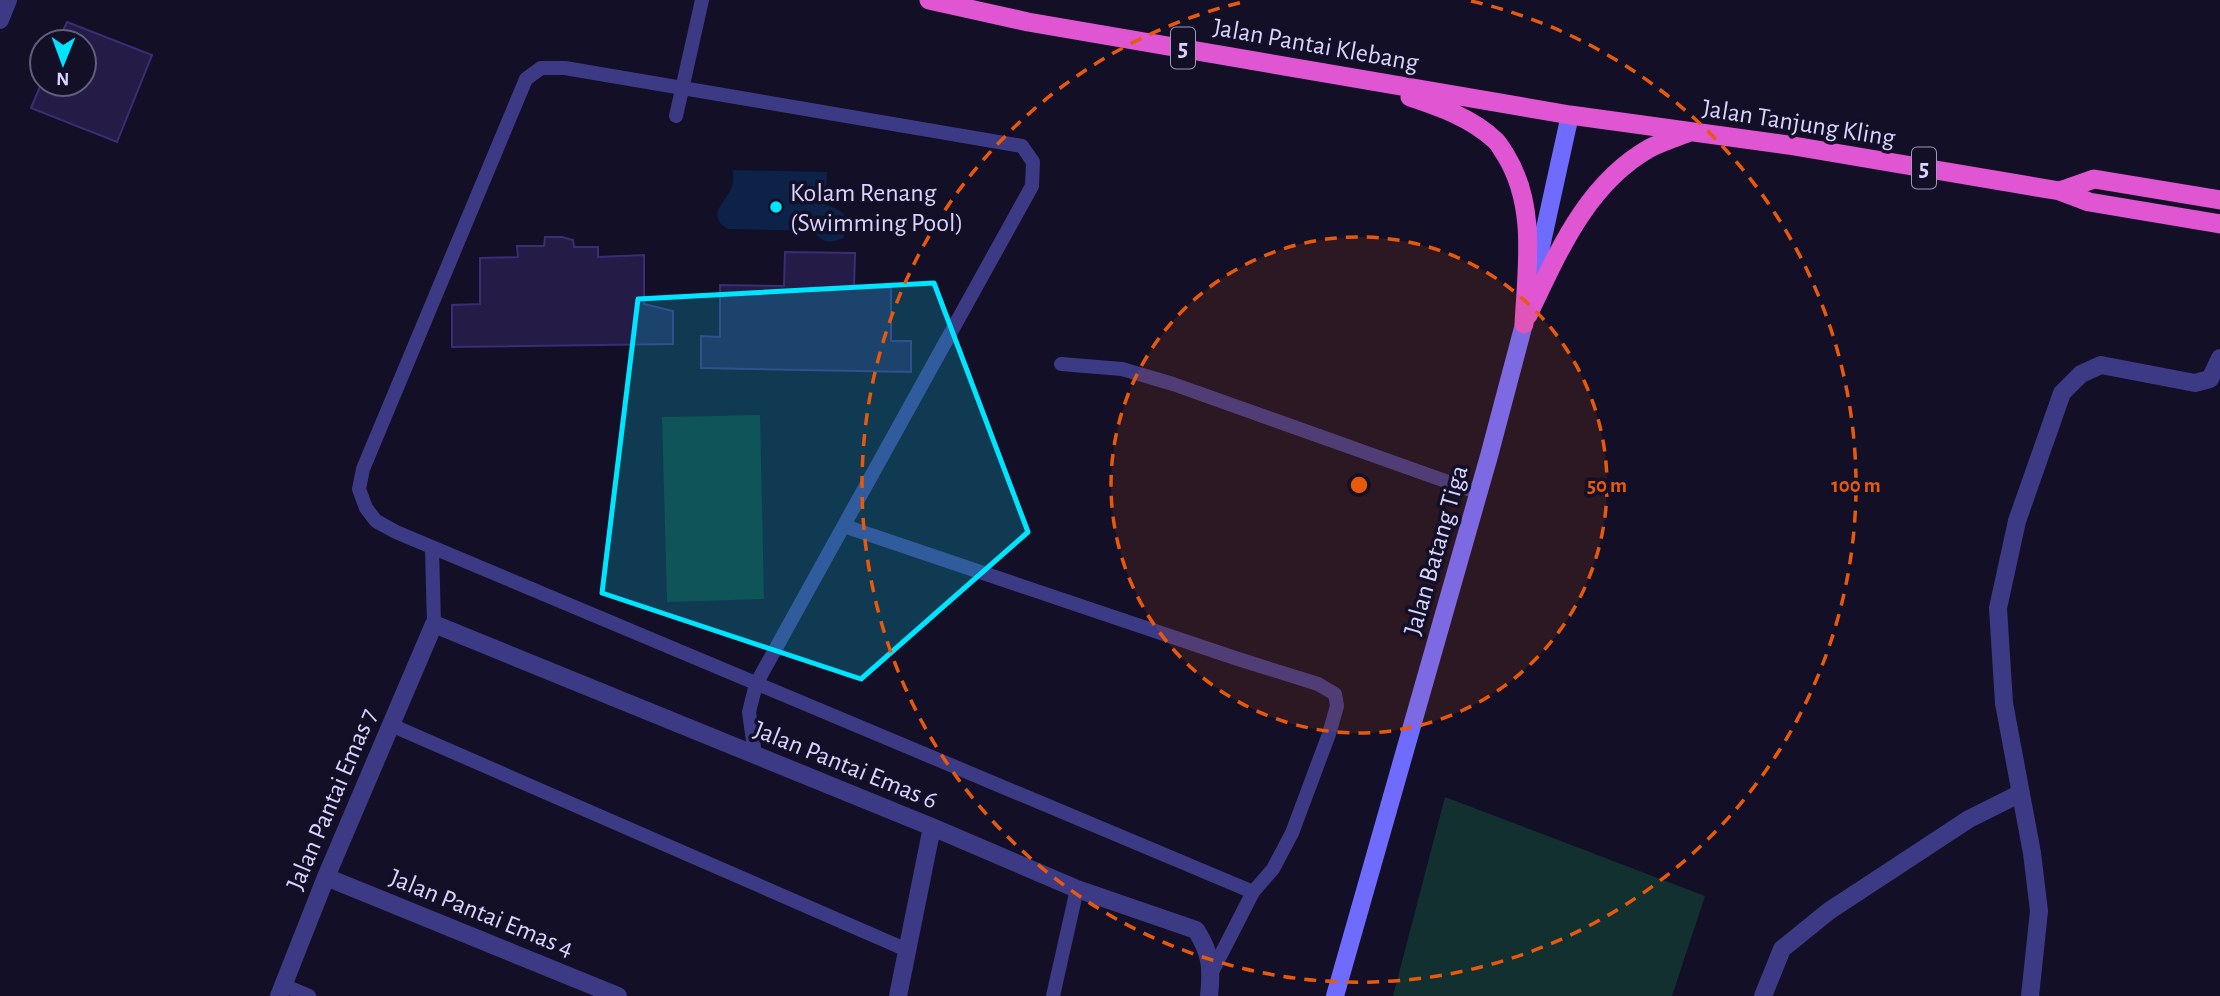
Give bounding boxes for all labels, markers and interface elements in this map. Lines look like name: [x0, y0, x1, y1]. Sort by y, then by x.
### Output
street label: Jalan Pantai Klebang: [1211, 14, 1421, 76]
north arrow: [28, 28, 98, 98]
road number: 5: [1171, 28, 1195, 68]
text: N: [56, 69, 70, 88]
street label: Jalan Tanjung Kling: [1701, 95, 1897, 151]
road number: 5: [1912, 148, 1936, 188]
place label: Kolam Renang (Swimming Pool): [790, 180, 963, 236]
marker: Kolam Renang (Swimming Pool): [768, 199, 784, 215]
street label: Jalan Batang Tiga: [1399, 462, 1473, 638]
centre of rings: [1347, 473, 1371, 497]
text: 50 m: [1587, 475, 1627, 496]
text: 100 m: [1831, 475, 1881, 496]
street label: Jalan Pantai Emas 7: [282, 705, 382, 894]
street label: Jalan Pantai Emas 6: [750, 716, 941, 814]
street label: Jalan Pantai Emas 4: [386, 864, 577, 962]

